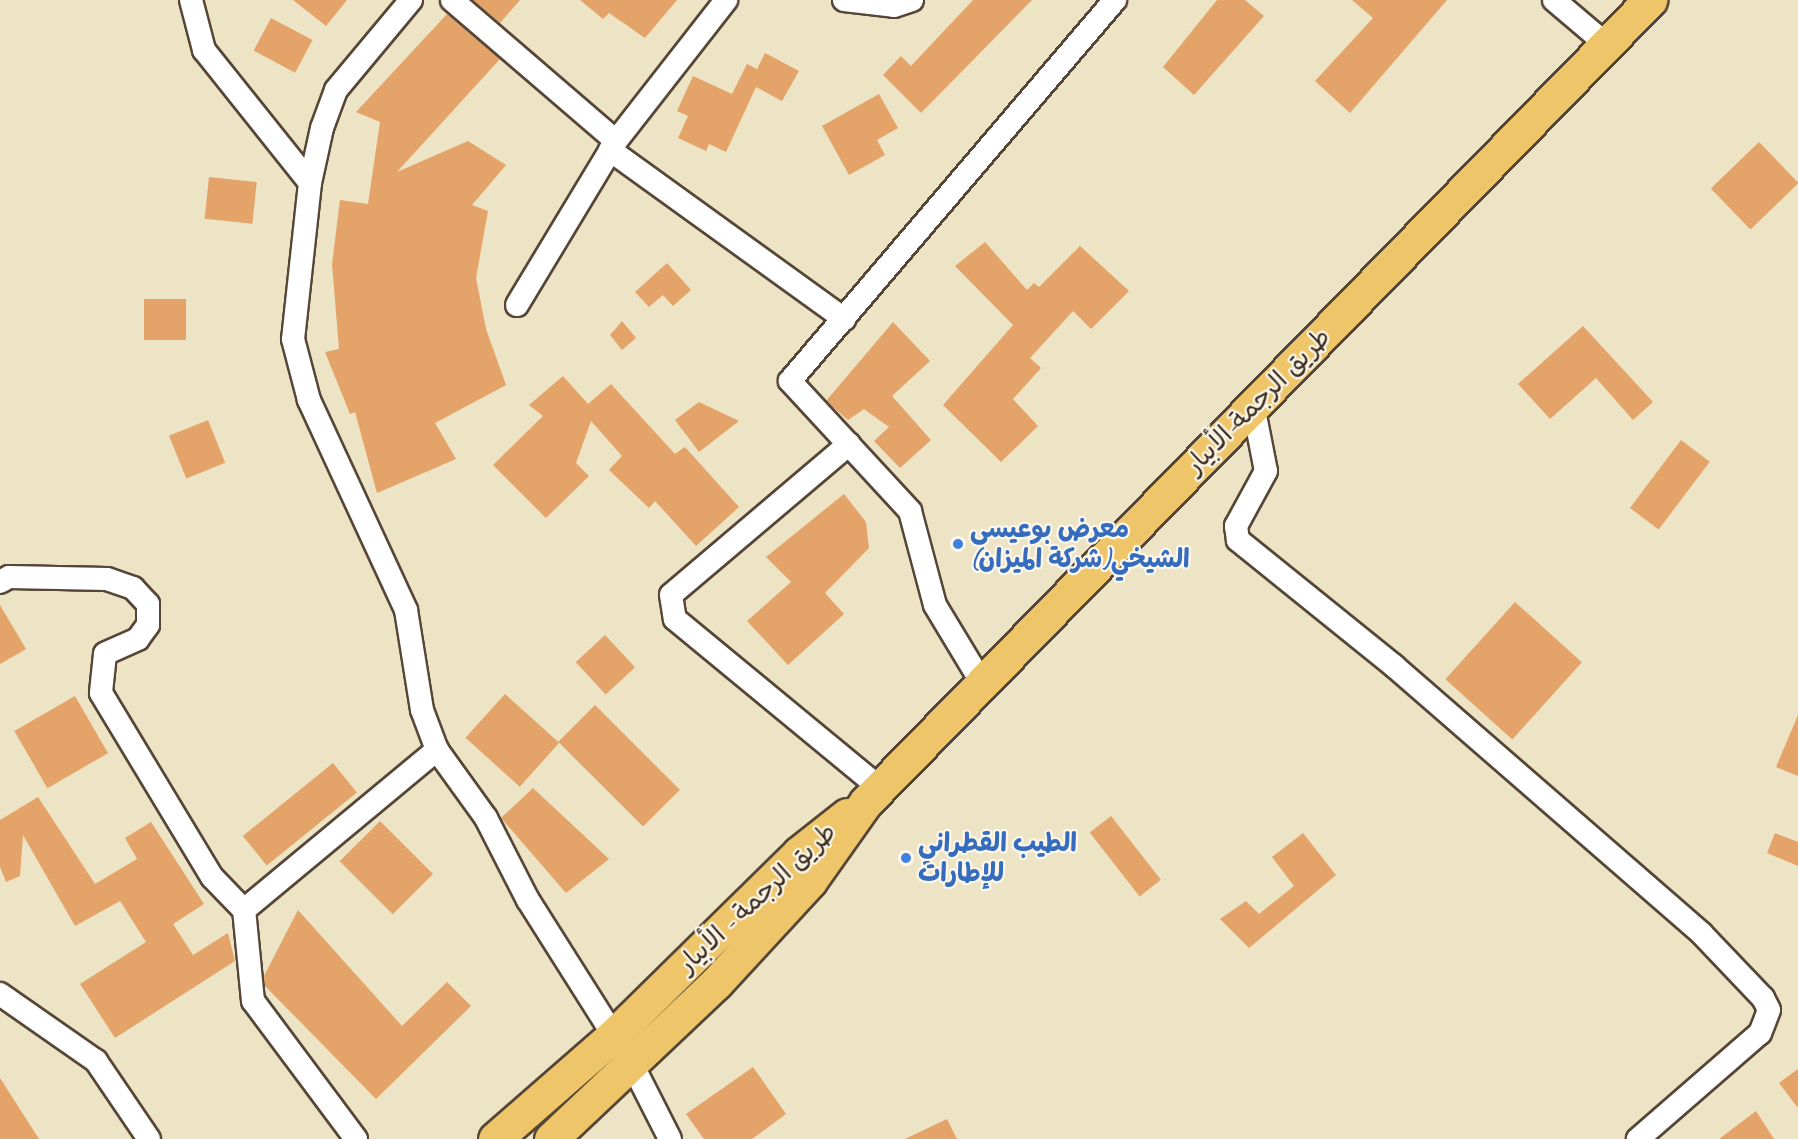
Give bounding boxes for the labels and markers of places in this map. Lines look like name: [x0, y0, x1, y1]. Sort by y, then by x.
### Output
place label: معرض بوعيسى الشيخي(شركة الميزان): [970, 513, 1190, 574]
marker: معرض بوعيسى الشيخي(شركة الميزان): [951, 537, 965, 551]
place label: الطيب القطراني للإطارات: [918, 827, 1077, 888]
marker: الطيب القطراني للإطارات: [899, 851, 913, 865]

